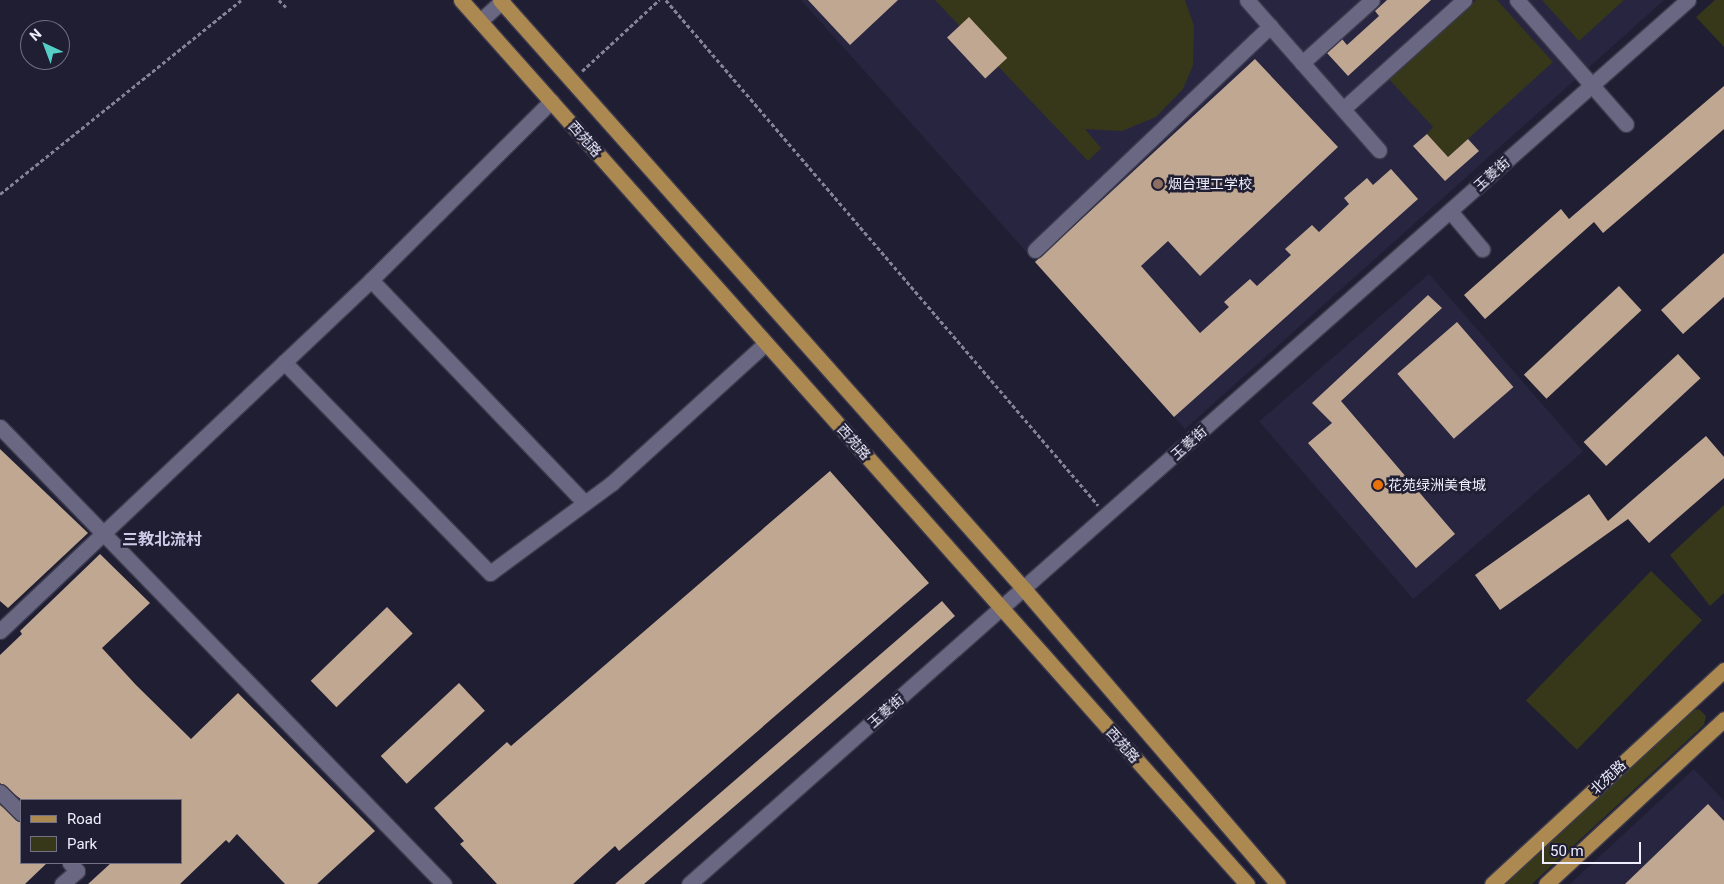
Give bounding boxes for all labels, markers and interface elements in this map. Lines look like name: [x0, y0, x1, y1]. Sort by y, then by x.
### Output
north arrow: [20, 20, 70, 70]
text: N: [26, 26, 45, 44]
street label: 西苑路: [565, 118, 605, 160]
street label: 玉菱街: [1471, 154, 1513, 194]
place label: 烟台理工学校: [1168, 176, 1252, 192]
marker: 烟台理工学校: [1152, 178, 1164, 190]
street label: 西苑路: [834, 421, 874, 463]
street label: 玉菱街: [1168, 423, 1210, 463]
place label: 花苑绿洲美食城: [1388, 477, 1486, 493]
marker: 花苑绿洲美食城: [1372, 479, 1384, 491]
district label: 三教北流村: [122, 530, 202, 550]
street label: 玉菱街: [865, 691, 907, 731]
street label: 西苑路: [1103, 724, 1143, 766]
street label: 北苑路: [1587, 757, 1629, 797]
legend: [20, 799, 182, 864]
text: Road: [67, 810, 101, 828]
scale bar: [1544, 832, 1643, 864]
text: Park: [67, 835, 97, 853]
text: 50 m: [1550, 842, 1584, 860]

